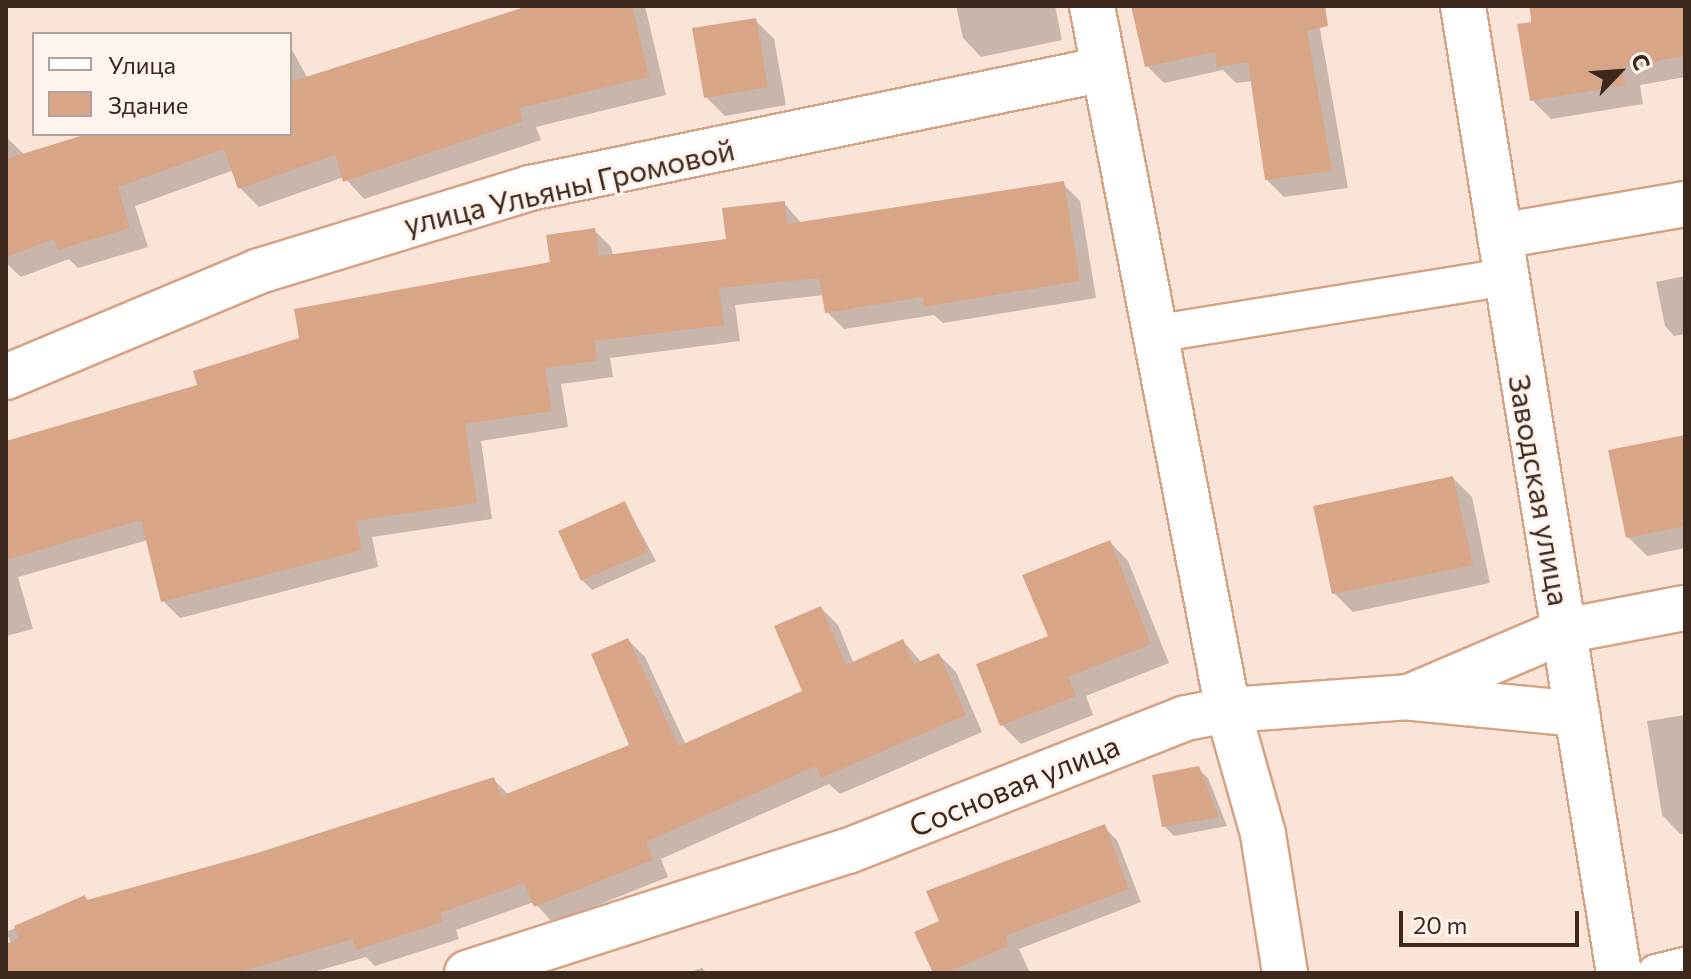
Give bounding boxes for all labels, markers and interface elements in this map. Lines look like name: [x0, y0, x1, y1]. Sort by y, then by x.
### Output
legend: [32, 32, 292, 136]
north arrow: [1579, 32, 1659, 112]
text: С: [1626, 49, 1657, 74]
text: Улица: [108, 50, 176, 79]
text: Здание: [108, 90, 188, 119]
street label: улица Ульяны Громовой: [400, 130, 738, 242]
street label: Заводская улица: [1502, 372, 1578, 608]
street label: Сосновая улица: [904, 726, 1124, 844]
scale bar: [1403, 895, 1583, 945]
text: 20 m: [1413, 910, 1467, 939]

